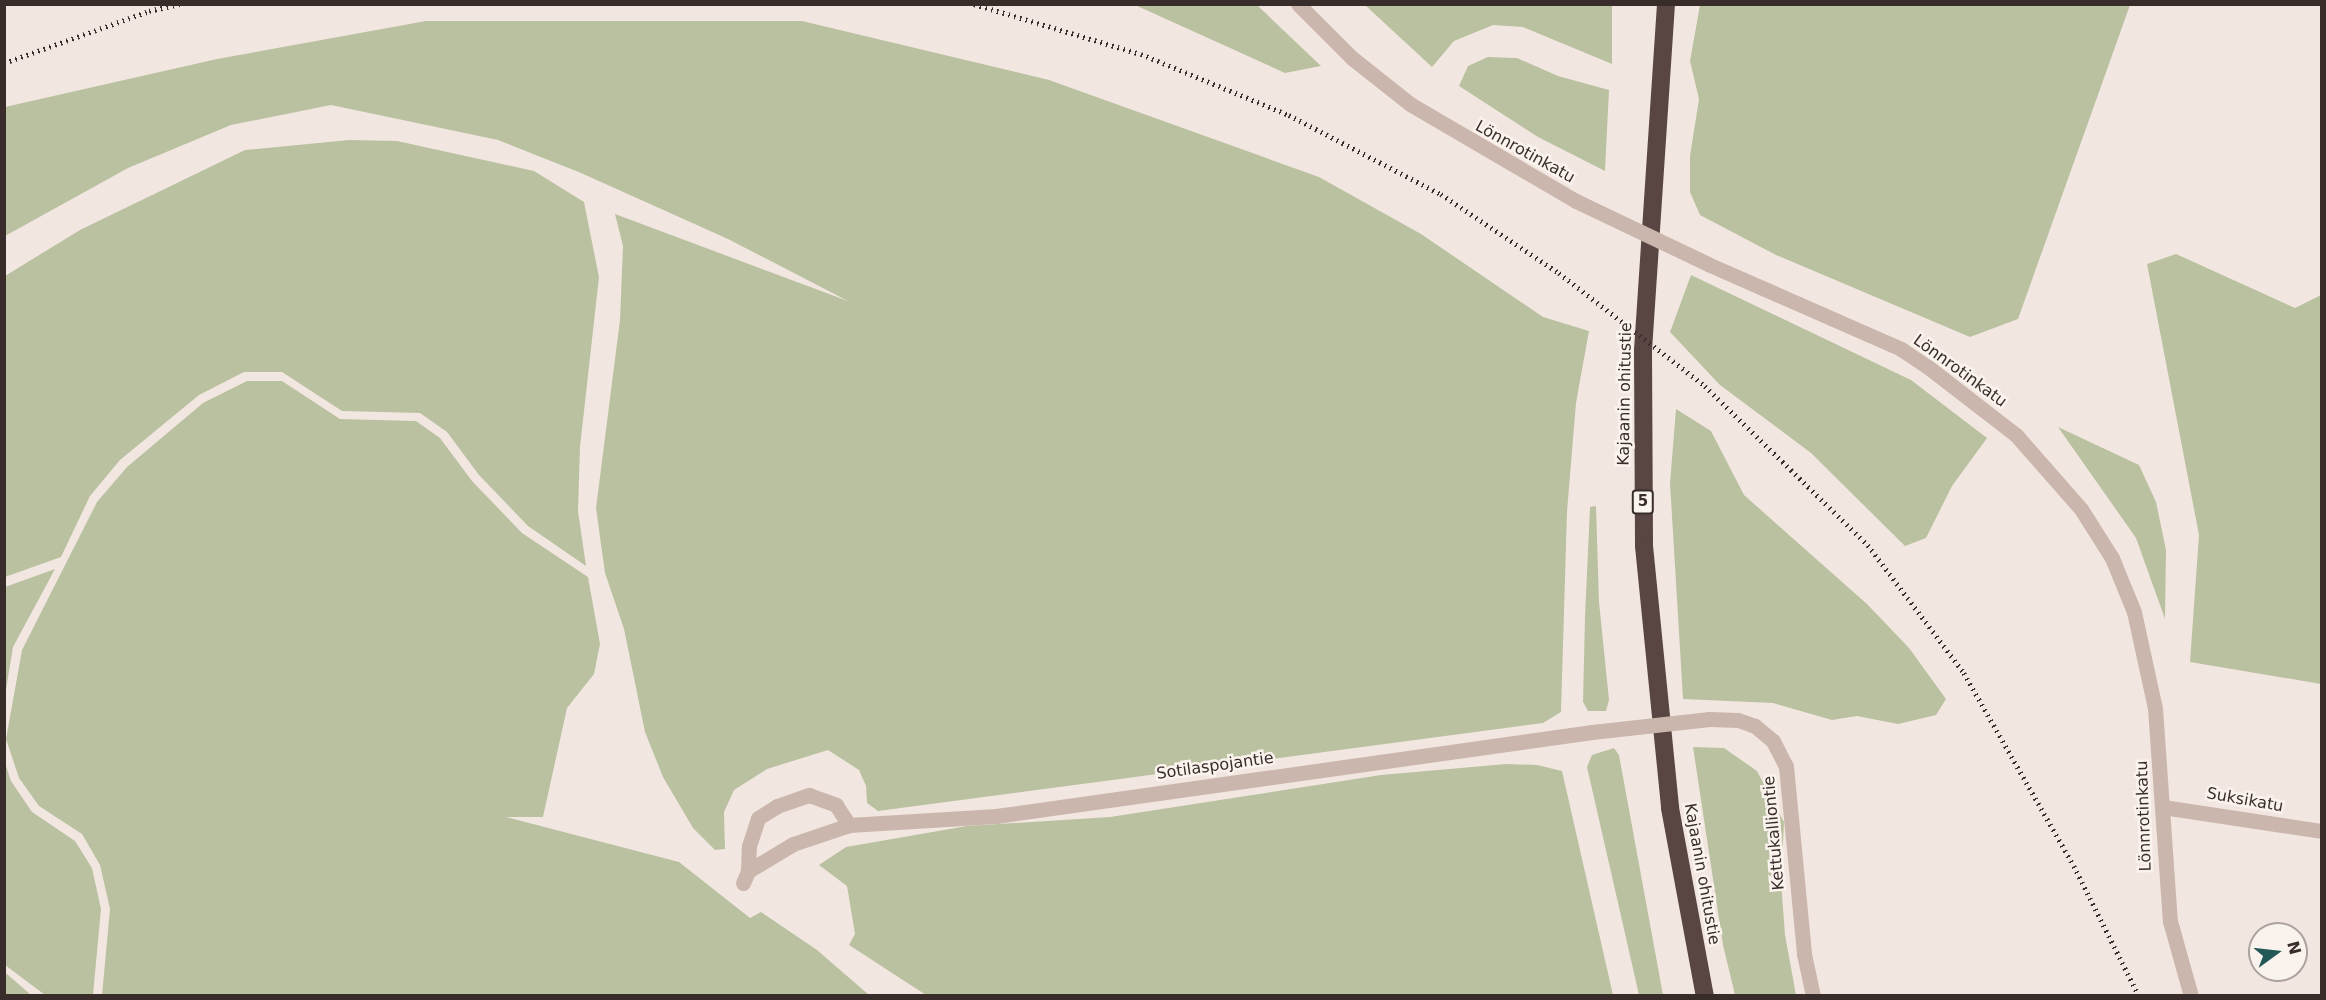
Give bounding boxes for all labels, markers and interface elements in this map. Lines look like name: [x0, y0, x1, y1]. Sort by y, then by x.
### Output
street label: Lönnrotinkatu: [1472, 117, 1578, 187]
street label: Kajaanin ohitustie: [1614, 322, 1636, 466]
street label: Lönnrotinkatu: [1910, 331, 2010, 411]
road number: 5: [1631, 490, 1655, 514]
street label: Sotilaspojantie: [1155, 748, 1275, 784]
street label: Lönnrotinkatu: [2132, 760, 2156, 872]
street label: Kettukalliontie: [1759, 775, 1789, 891]
street label: Suksikatu: [2205, 784, 2285, 816]
street label: Kajaanin ohitustie: [1680, 802, 1724, 946]
north arrow: [2248, 922, 2308, 982]
text: N: [2283, 939, 2305, 957]

